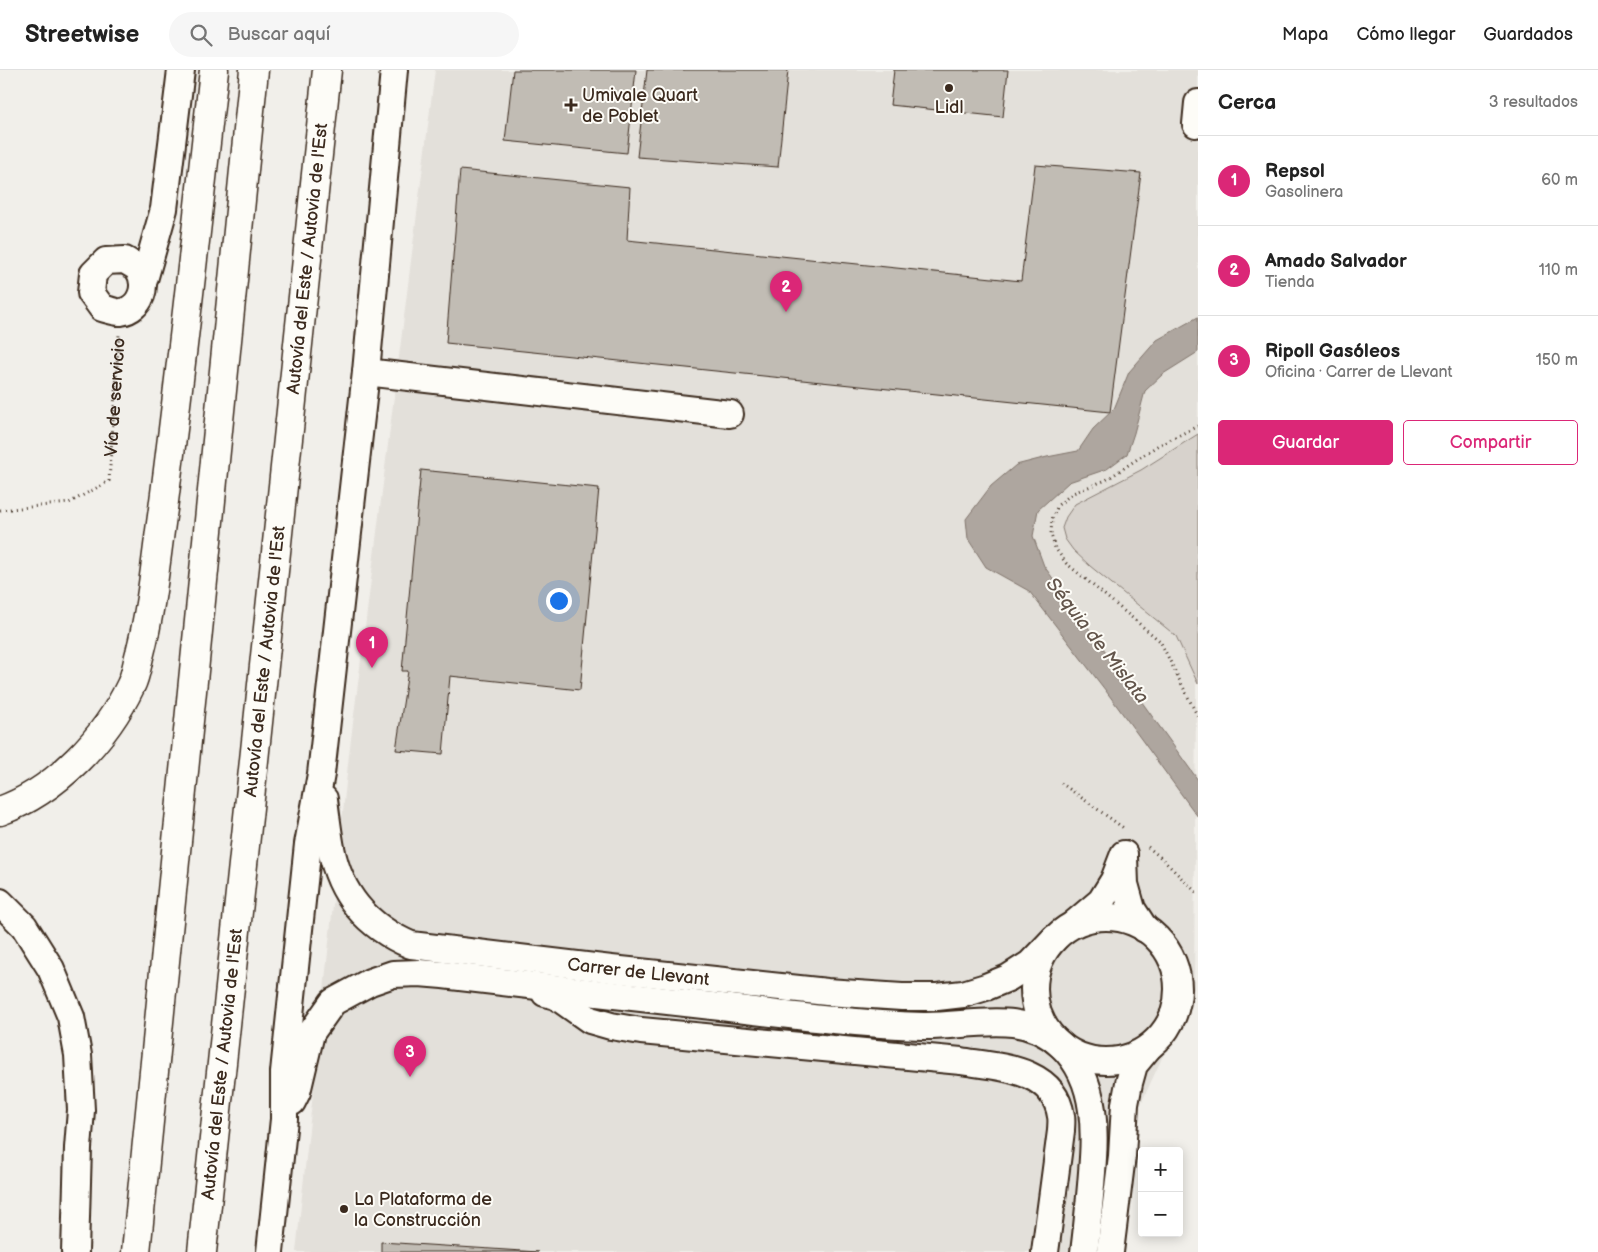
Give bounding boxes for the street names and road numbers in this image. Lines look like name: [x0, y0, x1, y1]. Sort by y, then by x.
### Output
street label: Autovía del Este / Autovia de l'Est: [283, 122, 332, 395]
street label: Vía de servicio: [101, 337, 130, 458]
street label: Autovía del Este / Autovia de l'Est: [240, 524, 290, 798]
street label: Autovía del Este / Autovia de l'Est: [198, 927, 247, 1201]
street label: Carrer de Llevant: [566, 954, 711, 990]

